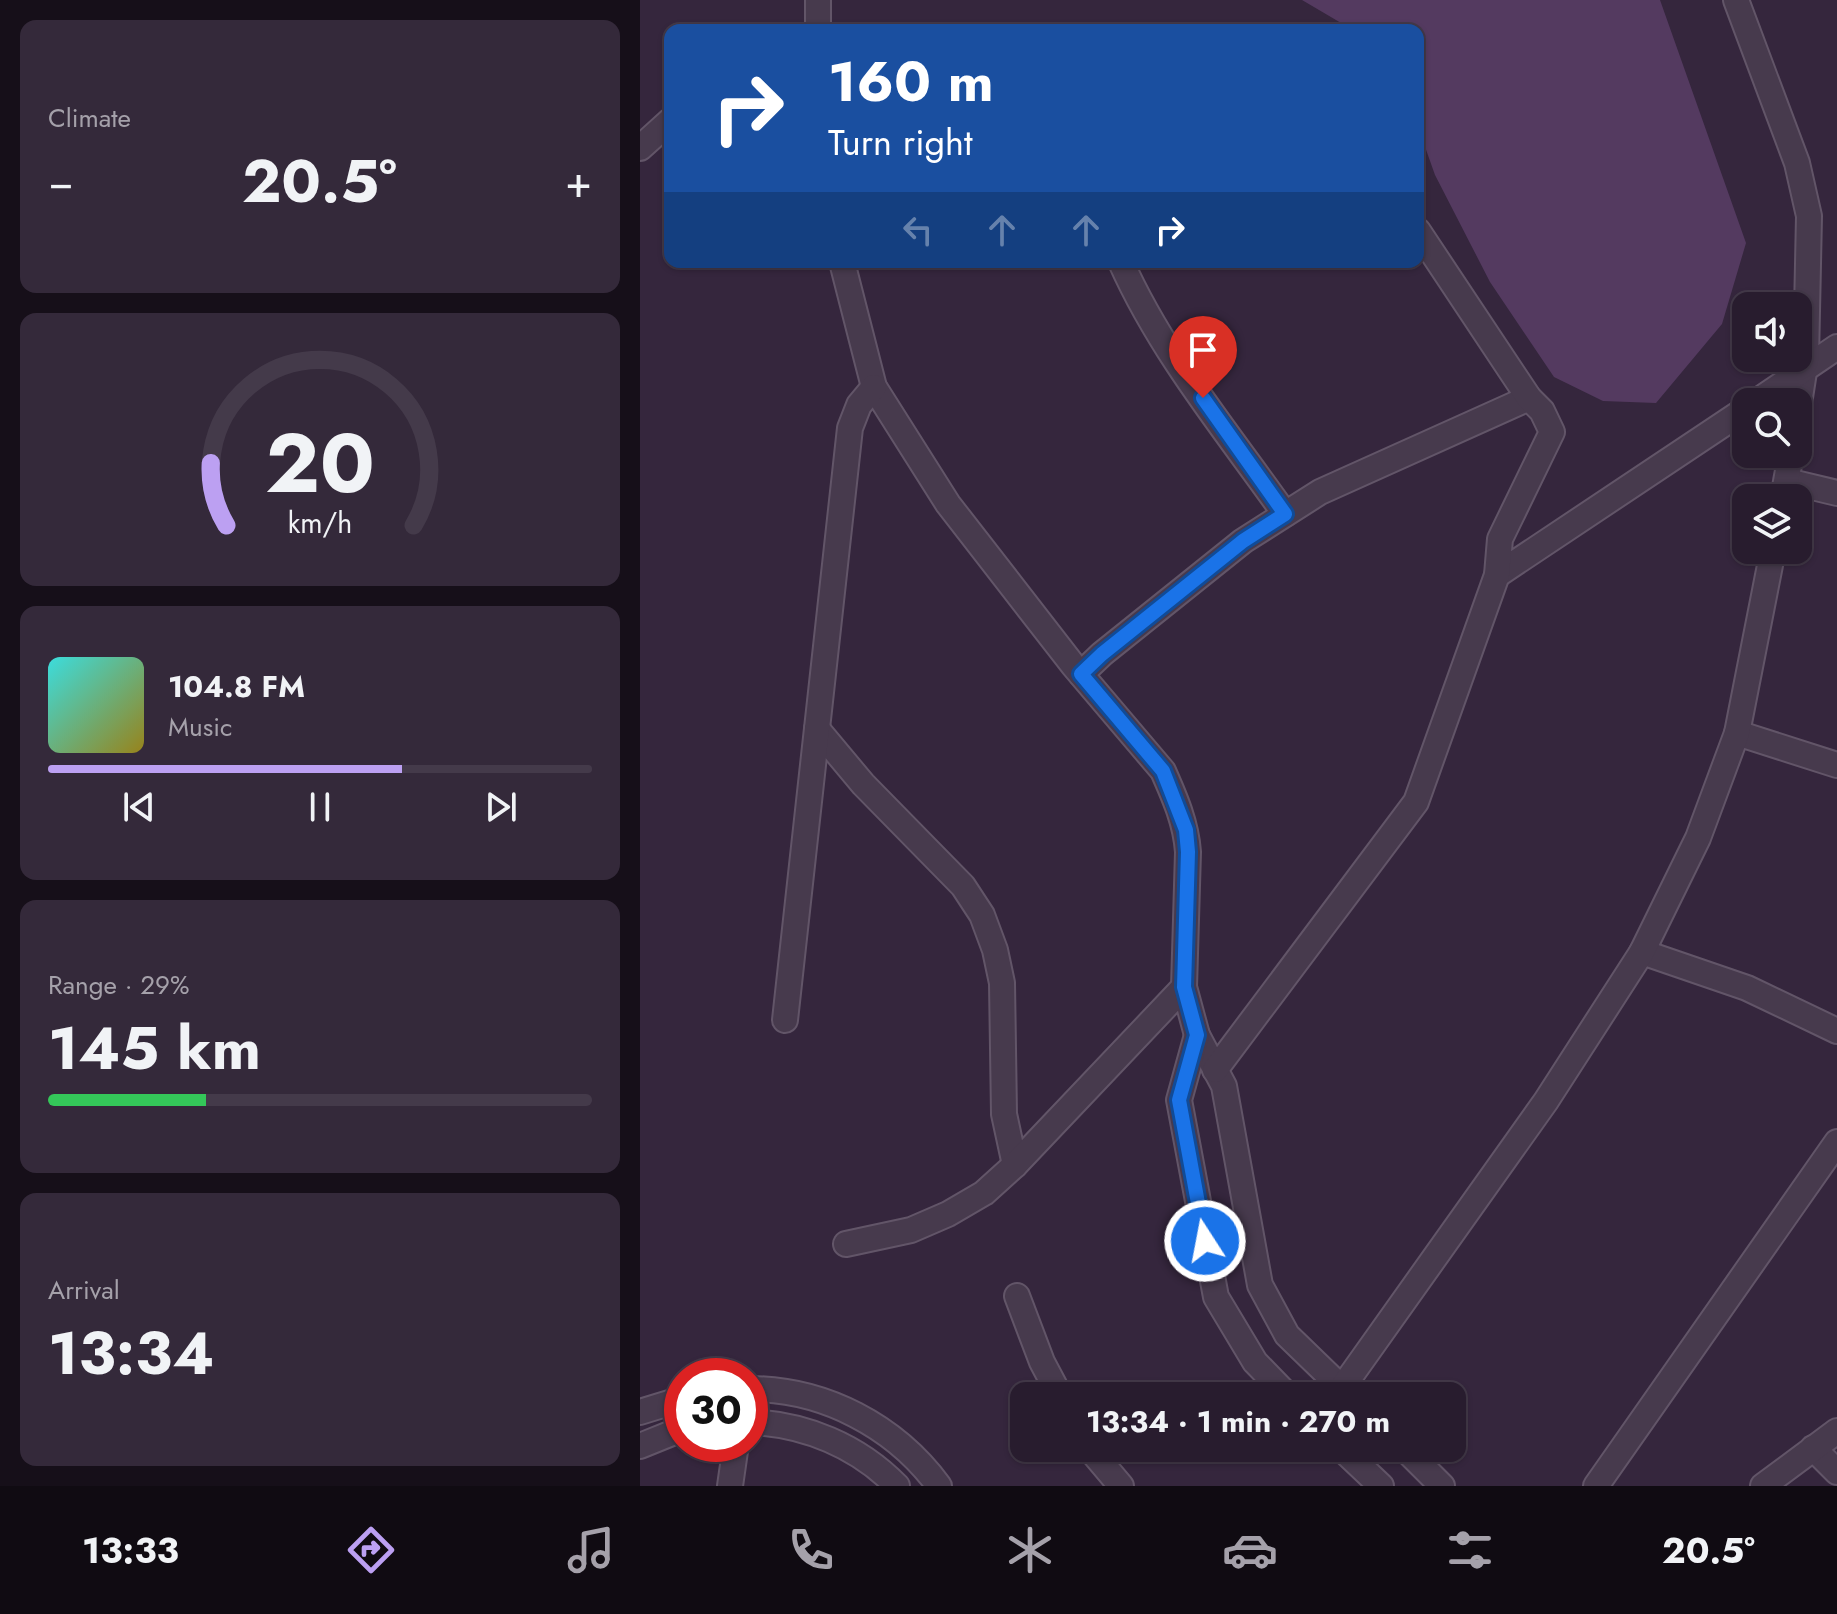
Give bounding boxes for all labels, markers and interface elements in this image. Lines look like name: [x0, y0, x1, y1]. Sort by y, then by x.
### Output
text: 160 m: [828, 41, 994, 122]
icon: right: [696, 56, 800, 160]
text: Climate: [48, 99, 131, 137]
text: Turn right: [828, 116, 973, 168]
text: 20.5°: [242, 138, 397, 225]
text: −: [48, 150, 74, 214]
text: +: [565, 150, 592, 214]
icon: left: [896, 208, 940, 252]
icon: ahead: [980, 208, 1024, 252]
icon: ahead: [1064, 208, 1108, 252]
icon: right: [1148, 208, 1192, 252]
map controls: [1732, 292, 1812, 564]
button: sound: [1732, 292, 1812, 372]
pin: [1169, 316, 1237, 398]
icon: arrive: [1181, 328, 1225, 372]
button: search: [1732, 388, 1812, 468]
text: 20: [265, 402, 375, 522]
button: layers: [1732, 484, 1812, 564]
text: km/h: [288, 502, 352, 544]
text: 104.8 FM: [168, 665, 305, 708]
text: Music: [168, 708, 232, 746]
icon: previous: [117, 785, 161, 829]
icon: pause: [298, 785, 342, 829]
icon: next: [479, 785, 523, 829]
text: Range · 29%: [48, 966, 190, 1004]
text: 145 km: [48, 1005, 261, 1092]
position arrow: [1163, 1199, 1247, 1283]
text: Arrival: [48, 1271, 120, 1309]
text: 13:34: [48, 1310, 214, 1397]
speed limit sign: 30: [664, 1358, 768, 1462]
text: 13:34 · 1 min · 270 m: [1086, 1400, 1390, 1443]
icon: directions: [343, 1522, 399, 1578]
icon: music: [563, 1522, 619, 1578]
icon: phone: [783, 1522, 839, 1578]
icon: climate: [1002, 1522, 1058, 1578]
icon: car: [1222, 1522, 1278, 1578]
icon: filters: [1442, 1522, 1498, 1578]
text: 13:33: [82, 1524, 179, 1576]
text: 20.5°: [1662, 1524, 1755, 1576]

